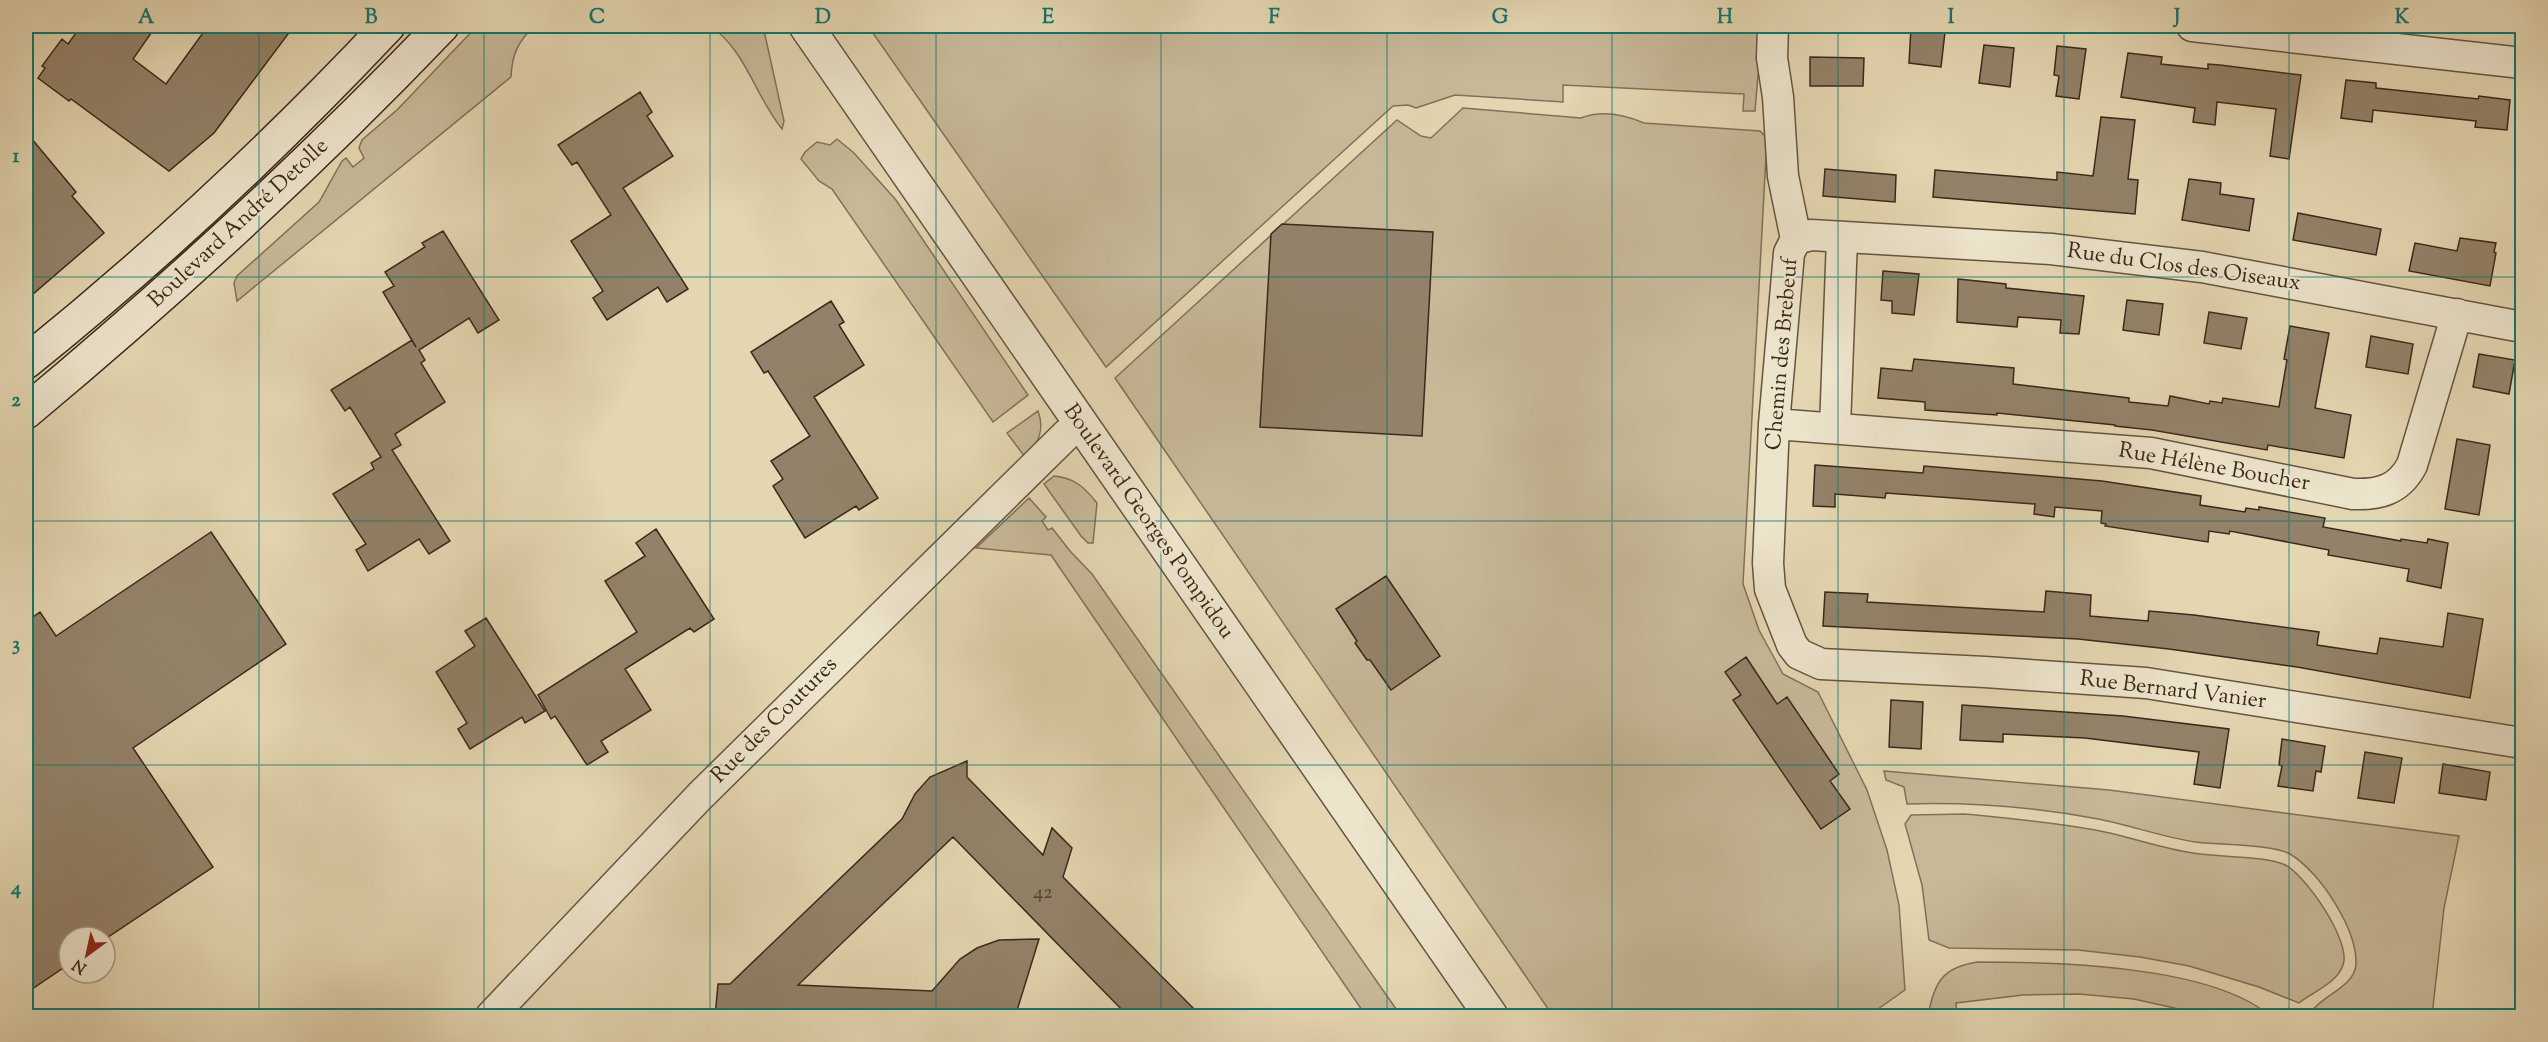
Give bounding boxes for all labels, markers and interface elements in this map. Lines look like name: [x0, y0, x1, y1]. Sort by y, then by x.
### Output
text: A: [138, 4, 155, 33]
text: B: [365, 4, 378, 33]
text: C: [589, 4, 605, 33]
text: D: [815, 4, 831, 33]
text: E: [1042, 4, 1055, 33]
text: F: [1268, 4, 1280, 33]
text: G: [1492, 4, 1509, 33]
text: H: [1717, 4, 1733, 33]
text: I: [1948, 4, 1955, 33]
text: J: [2172, 4, 2180, 33]
text: K: [2395, 4, 2410, 33]
street label: Boulevard André Detolle: [142, 132, 336, 316]
text: 1: [13, 143, 20, 172]
street label: Rue du Clos des Oiseaux: [2065, 236, 2303, 300]
street label: Chemin des Brebeuf: [1759, 255, 1807, 452]
text: 2: [11, 387, 21, 416]
street label: Boulevard Georges Pompidou: [1054, 398, 1242, 646]
street label: Rue Hélène Boucher: [2116, 435, 2312, 501]
text: 3: [12, 631, 20, 660]
street label: Rue des Coutures: [704, 650, 846, 792]
street label: Rue Bernard Vanier: [2078, 664, 2268, 718]
text: 4: [10, 875, 21, 904]
house number: 42: [1033, 879, 1053, 908]
north arrow: [57, 925, 117, 985]
text: N: [68, 952, 92, 979]

